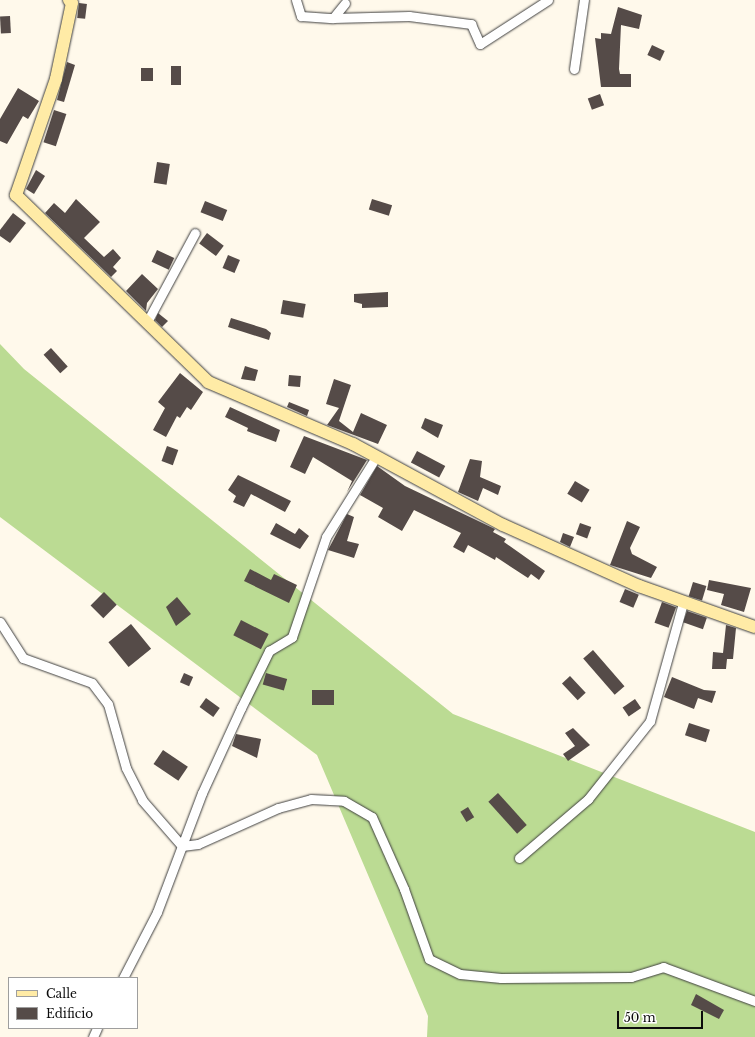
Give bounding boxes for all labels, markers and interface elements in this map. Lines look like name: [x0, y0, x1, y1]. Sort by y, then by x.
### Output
legend: [8, 977, 138, 1029]
text: Calle: [46, 986, 77, 1001]
scale bar: [619, 1003, 705, 1029]
text: Edificio: [46, 1006, 93, 1021]
text: 50 m: [624, 1010, 656, 1025]

